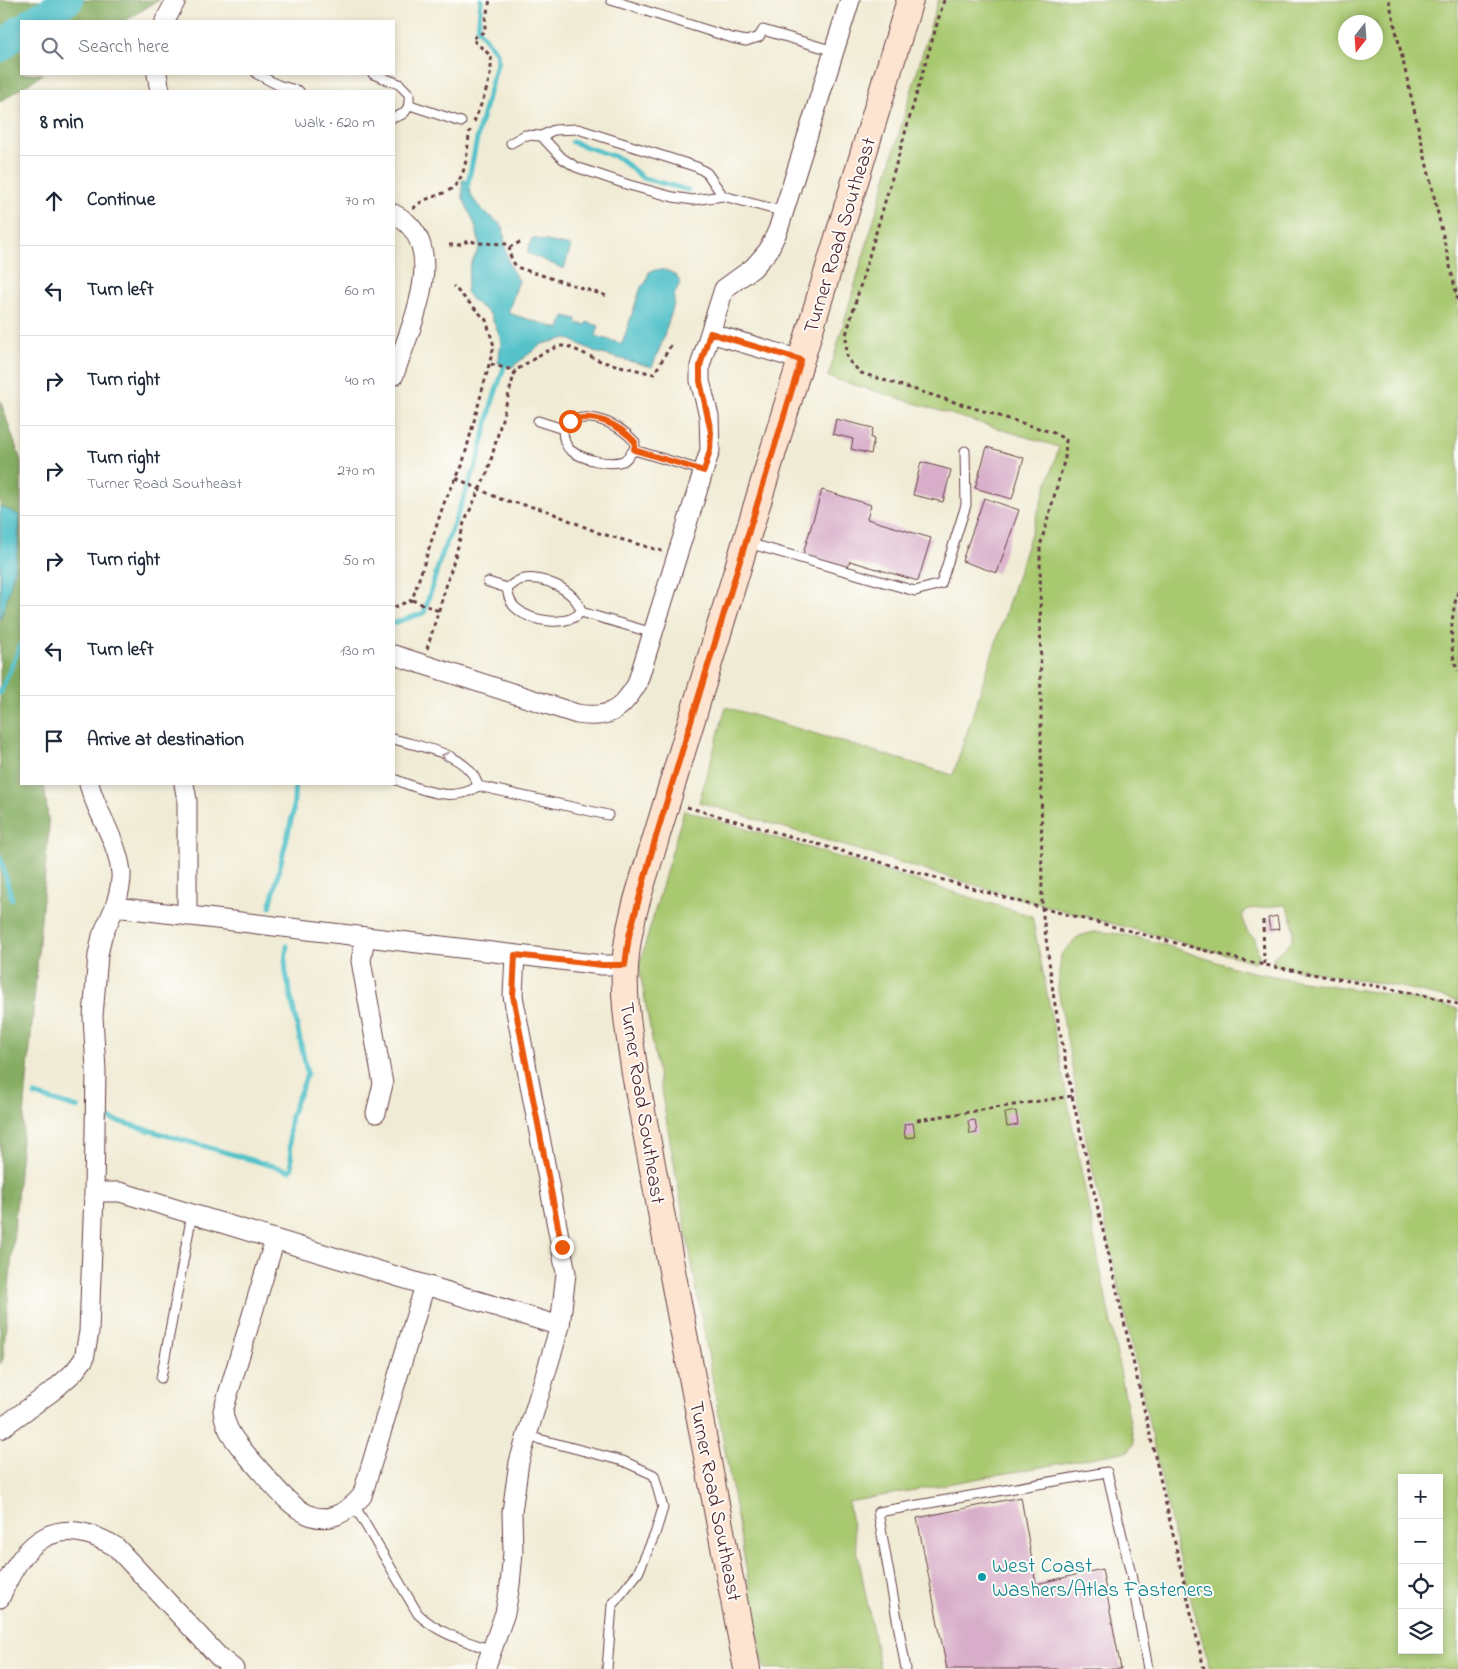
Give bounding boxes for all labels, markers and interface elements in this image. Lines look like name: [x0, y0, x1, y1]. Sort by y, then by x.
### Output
north arrow: [1338, 15, 1383, 60]
search box: [20, 20, 395, 75]
icon: search: [38, 34, 66, 62]
text: Search here: [78, 34, 169, 61]
text: 8 min: [40, 108, 84, 138]
text: Walk · 620 m: [295, 111, 375, 135]
street label: Turner Road Southeast: [797, 134, 885, 337]
icon: ahead: [40, 187, 68, 215]
text: Continue: [87, 187, 155, 214]
text: 70 m: [345, 189, 375, 213]
icon: left: [40, 277, 68, 305]
text: Turn left: [87, 277, 154, 304]
text: 60 m: [345, 279, 375, 303]
icon: right: [40, 367, 68, 395]
text: Turn right: [87, 367, 160, 394]
text: 40 m: [345, 369, 375, 393]
route start: [559, 410, 582, 433]
text: Turn right: [87, 445, 160, 472]
icon: right: [40, 457, 68, 485]
text: 270 m: [337, 459, 375, 483]
text: Turner Road Southeast: [87, 472, 242, 496]
icon: right: [40, 547, 68, 575]
text: Turn right: [87, 547, 160, 574]
text: 50 m: [343, 549, 375, 573]
icon: left: [40, 637, 68, 665]
text: Turn left: [87, 637, 154, 664]
text: 130 m: [340, 639, 375, 663]
icon: arrive: [40, 727, 68, 755]
text: Arrive at destination: [87, 727, 244, 754]
one-way arrow: [441, 751, 449, 761]
street label: Turner Road Southeast: [610, 1000, 672, 1206]
route end: [551, 1236, 574, 1259]
street label: Turner Road Southeast: [680, 1399, 748, 1604]
map controls: [1398, 1474, 1443, 1654]
button: +: [1398, 1474, 1443, 1519]
button: −: [1398, 1519, 1443, 1564]
place label: West Coast Washers/Atlas Fasteners: [992, 1552, 1213, 1606]
button: locate: [1398, 1564, 1443, 1609]
marker: West Coast Washers/Atlas Fasteners: [976, 1571, 988, 1583]
button: layers: [1398, 1609, 1443, 1654]

